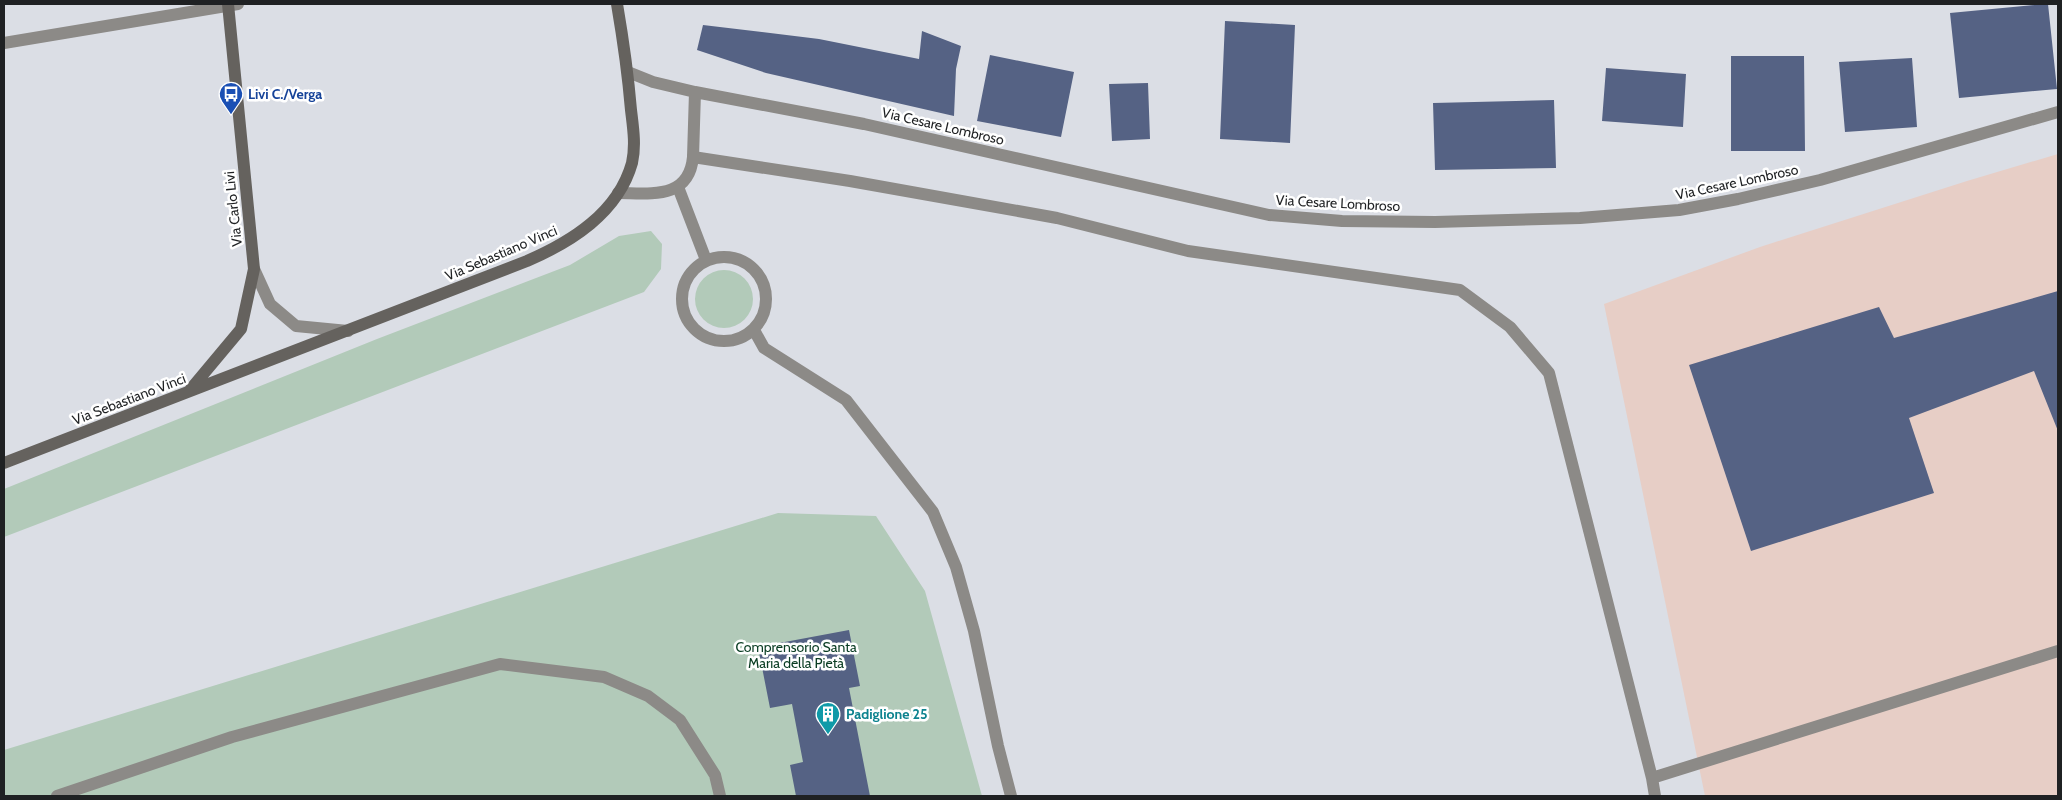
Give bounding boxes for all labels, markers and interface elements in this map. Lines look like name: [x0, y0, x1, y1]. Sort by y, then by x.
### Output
bus stop icon: Livi C./Verga: [218, 81, 244, 115]
place label: Livi C./Verga: [248, 85, 322, 103]
street label: Via Cesare Lombroso: [880, 103, 1006, 149]
street label: Via Cesare Lombroso: [1674, 160, 1800, 204]
street label: Via Carlo Livi: [220, 170, 246, 248]
street label: Via Cesare Lombroso: [1275, 191, 1401, 215]
street label: Via Sebastiano Vinci: [442, 221, 560, 285]
street label: Via Sebastiano Vinci: [70, 369, 188, 429]
park label: Comprensorio Santa Maria della Pietà: [735, 638, 857, 672]
building icon: Padiglione 25: [815, 701, 841, 735]
place label: Padiglione 25: [846, 705, 928, 723]

